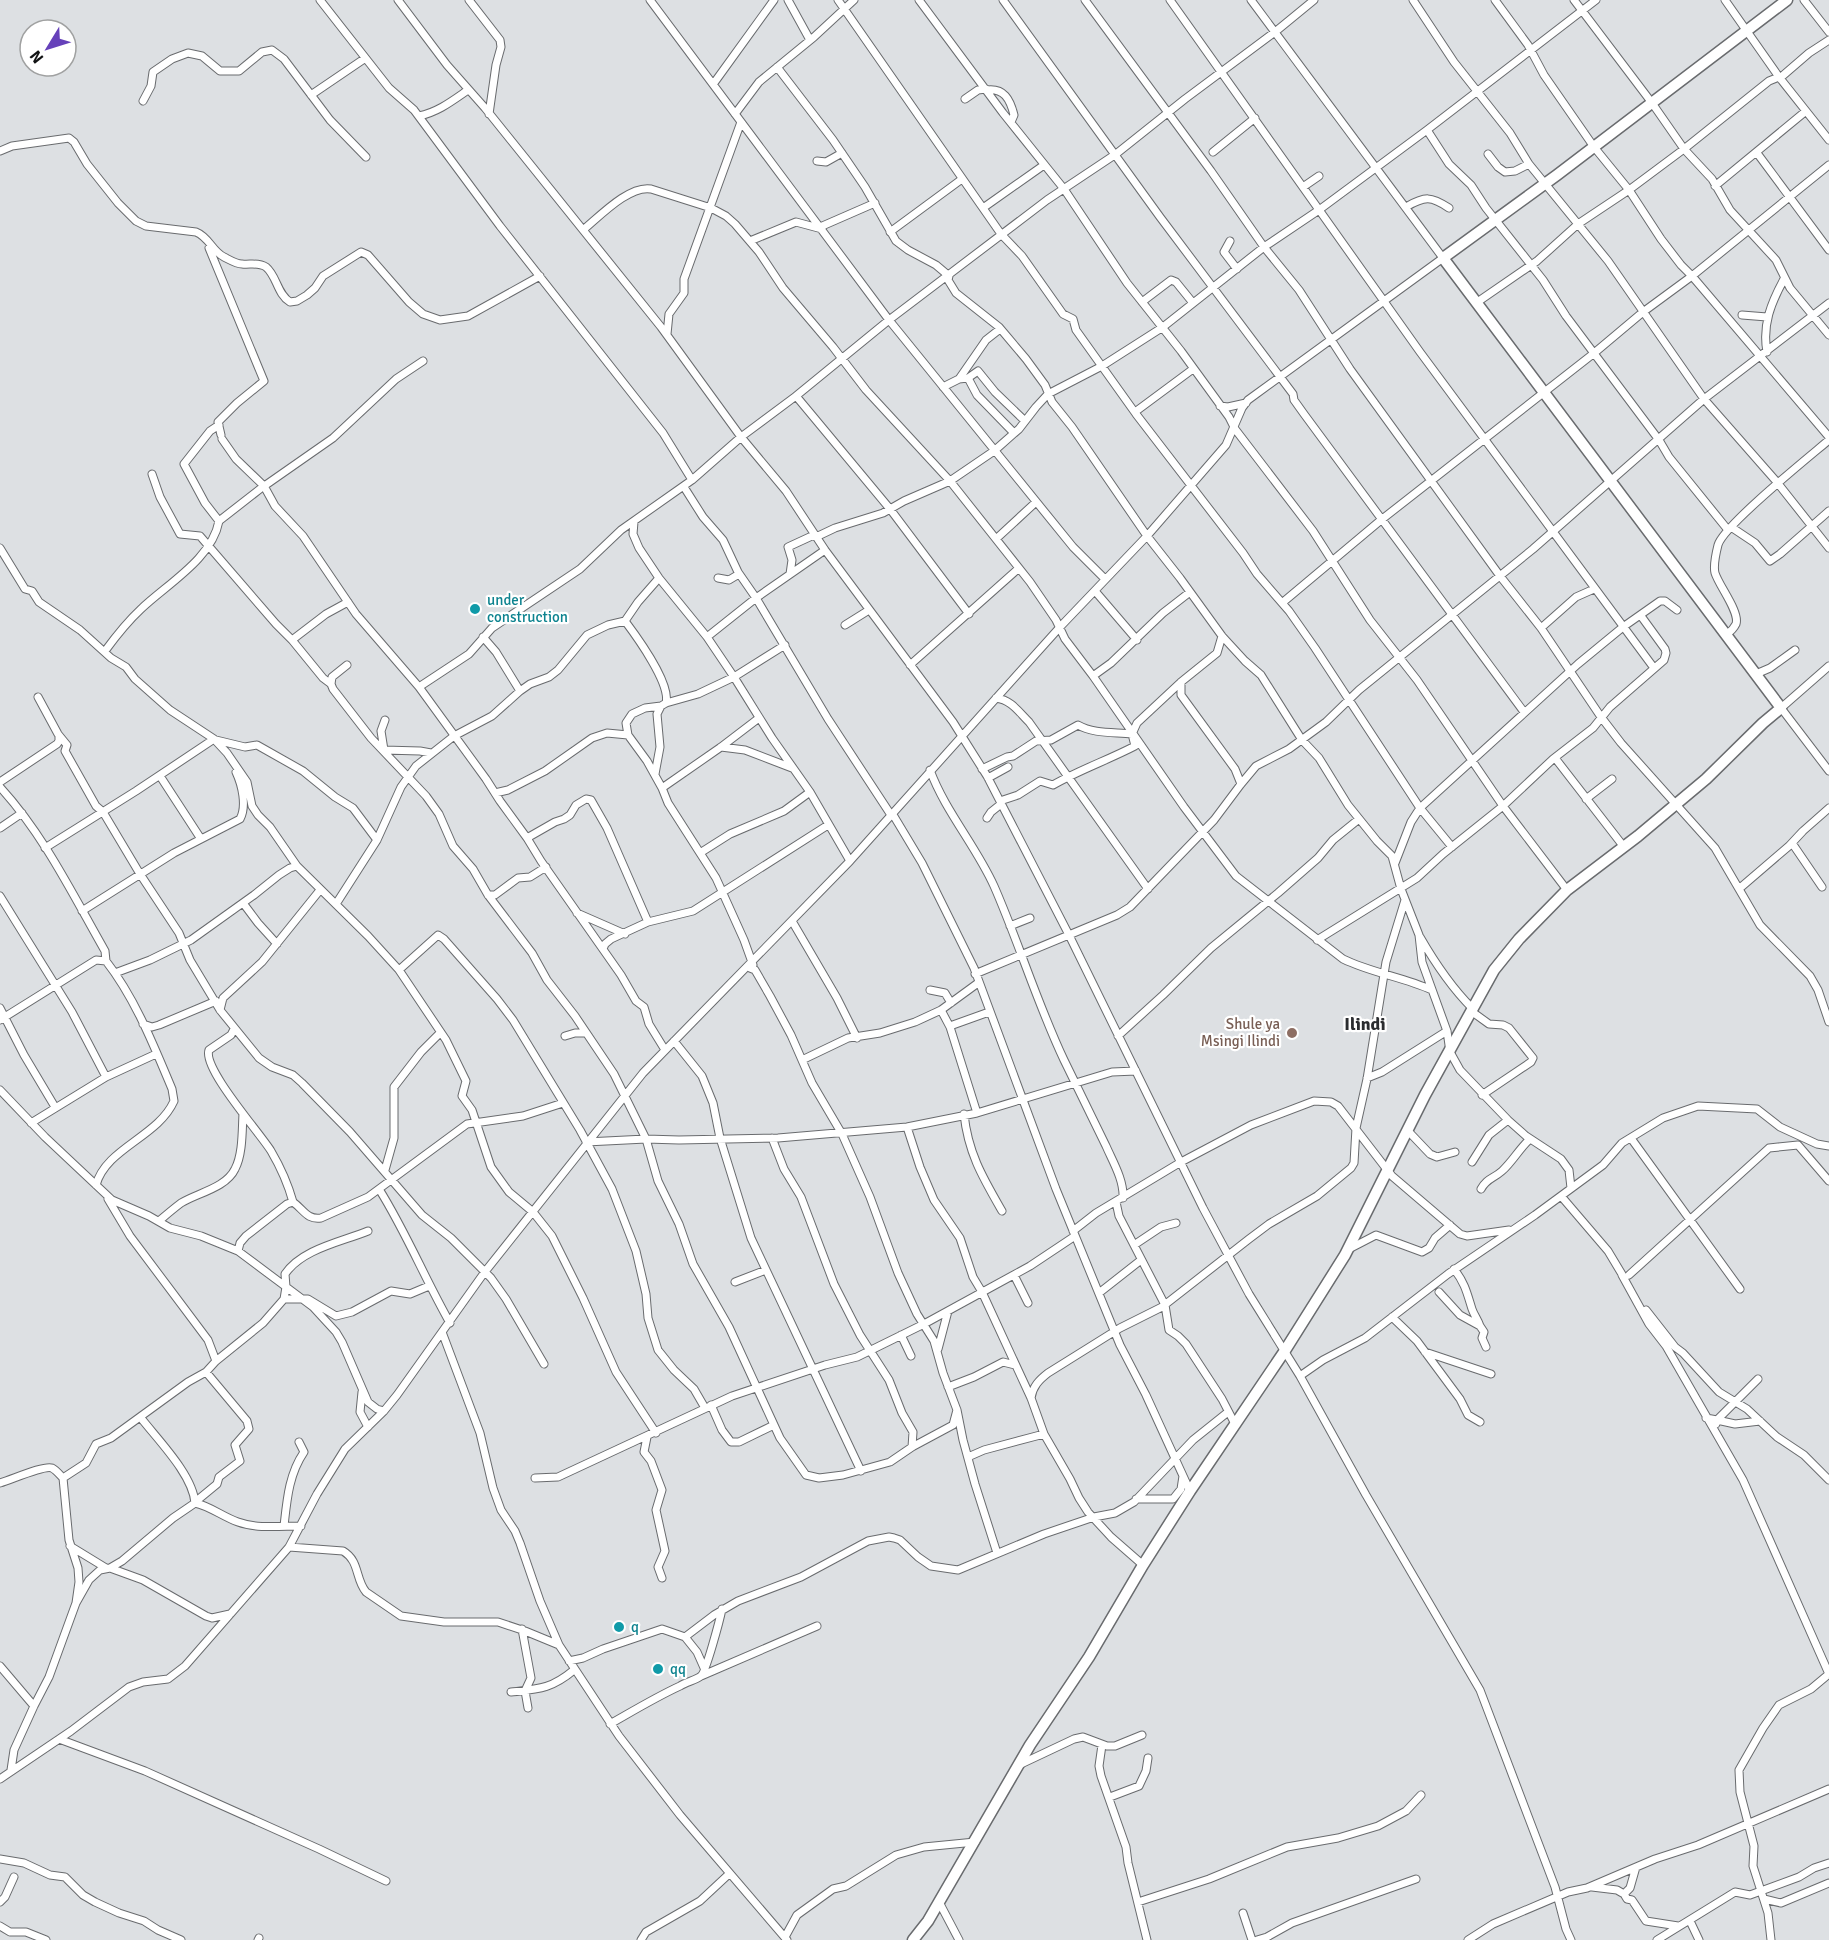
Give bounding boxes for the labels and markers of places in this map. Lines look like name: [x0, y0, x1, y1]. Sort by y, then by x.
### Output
place label: under construction: [487, 591, 568, 626]
marker: under construction: [468, 602, 482, 616]
place label: Shule ya Msingi Ilindi: [1201, 1015, 1280, 1050]
marker: Shule ya Msingi Ilindi: [1285, 1026, 1299, 1040]
place label: q: [631, 1618, 639, 1636]
marker: q: [612, 1620, 626, 1634]
place label: qq: [670, 1660, 686, 1678]
marker: qq: [651, 1662, 665, 1676]

